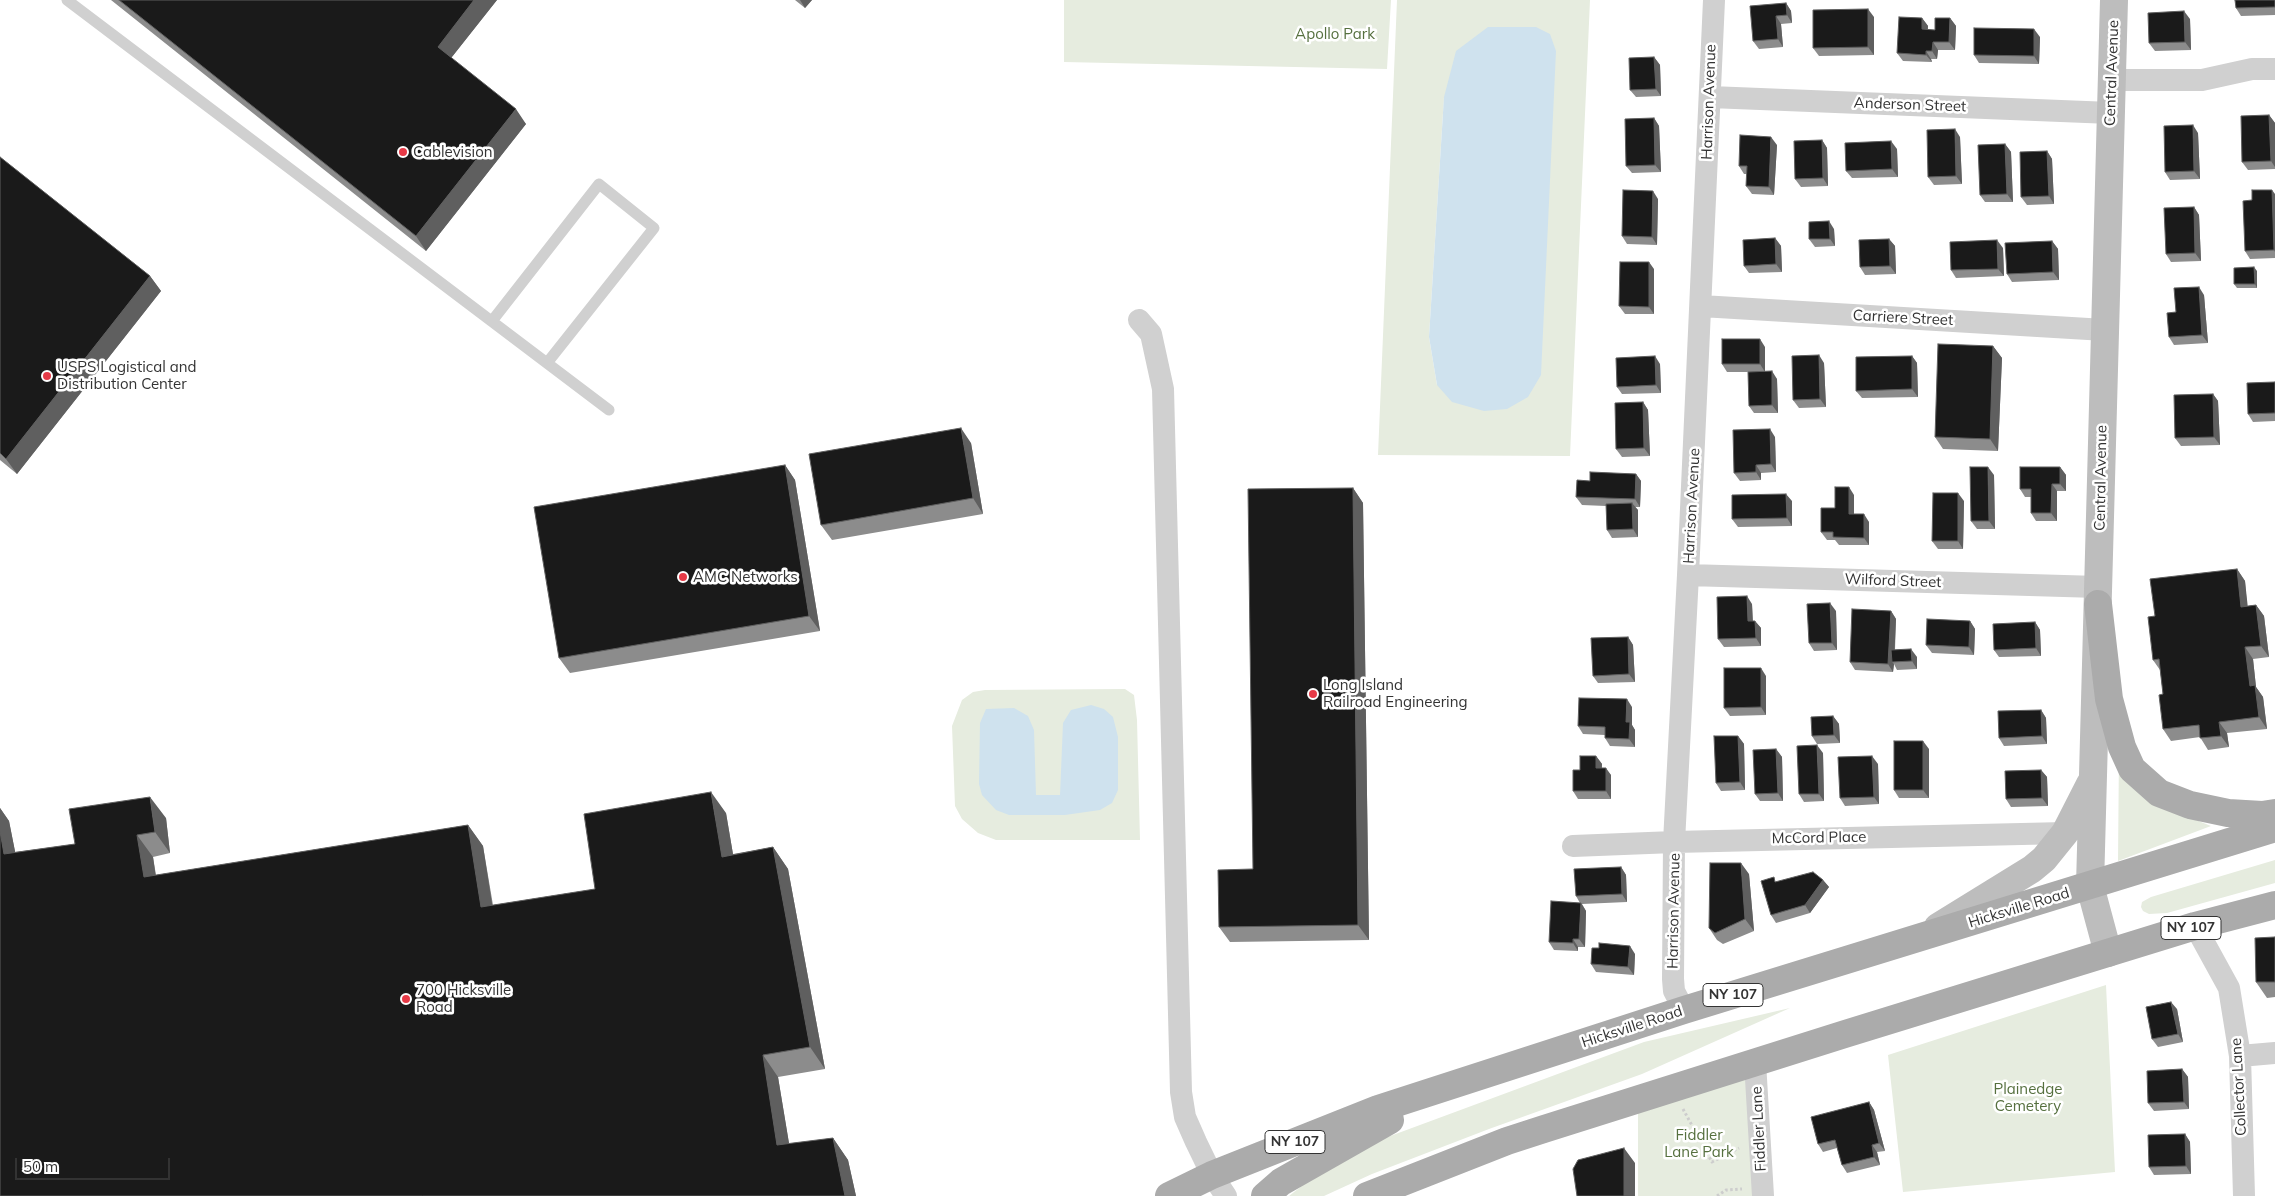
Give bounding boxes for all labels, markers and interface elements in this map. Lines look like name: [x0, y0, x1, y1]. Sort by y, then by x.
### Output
street label: Central Avenue: [2101, 20, 2123, 126]
park label: Apollo Park: [1295, 25, 1375, 43]
street label: Harrison Avenue: [1698, 44, 1720, 160]
street label: Anderson Street: [1853, 94, 1967, 116]
place label: Cablevision: [413, 143, 493, 161]
marker: Cablevision: [397, 146, 409, 158]
street label: Carriere Street: [1852, 306, 1954, 330]
place label: USPS Logistical and Distribution Center: [57, 358, 196, 393]
marker: USPS Logistical and Distribution Center: [41, 370, 53, 382]
street label: Central Avenue: [2091, 425, 2111, 531]
street label: Harrison Avenue: [1680, 448, 1704, 564]
place label: AMC Networks: [693, 568, 798, 586]
street label: Wilford Street: [1844, 570, 1942, 592]
marker: AMC Networks: [677, 571, 689, 583]
place label: Long Island Railroad Engineering: [1323, 676, 1468, 711]
marker: Long Island Railroad Engineering: [1307, 688, 1319, 700]
street label: McCord Place: [1772, 828, 1866, 848]
street label: Harrison Avenue: [1664, 853, 1684, 969]
street label: Hicksville Road: [1966, 884, 2072, 932]
road number: NY 107: [2161, 916, 2221, 940]
place label: 700 Hicksville Road: [416, 981, 511, 1016]
road number: NY 107: [1703, 984, 1763, 1006]
marker: 700 Hicksville Road: [400, 993, 412, 1005]
street label: Hicksville Road: [1579, 1002, 1685, 1052]
street label: Collector Lane: [2227, 1037, 2251, 1137]
park label: Plainedge Cemetery: [1993, 1080, 2063, 1115]
street label: Fiddler Lane: [1748, 1086, 1770, 1172]
park label: Fiddler Lane Park: [1664, 1126, 1734, 1161]
road number: NY 107: [1265, 1130, 1325, 1154]
scale bar: [18, 1148, 172, 1180]
text: 50 m: [23, 1157, 58, 1176]

